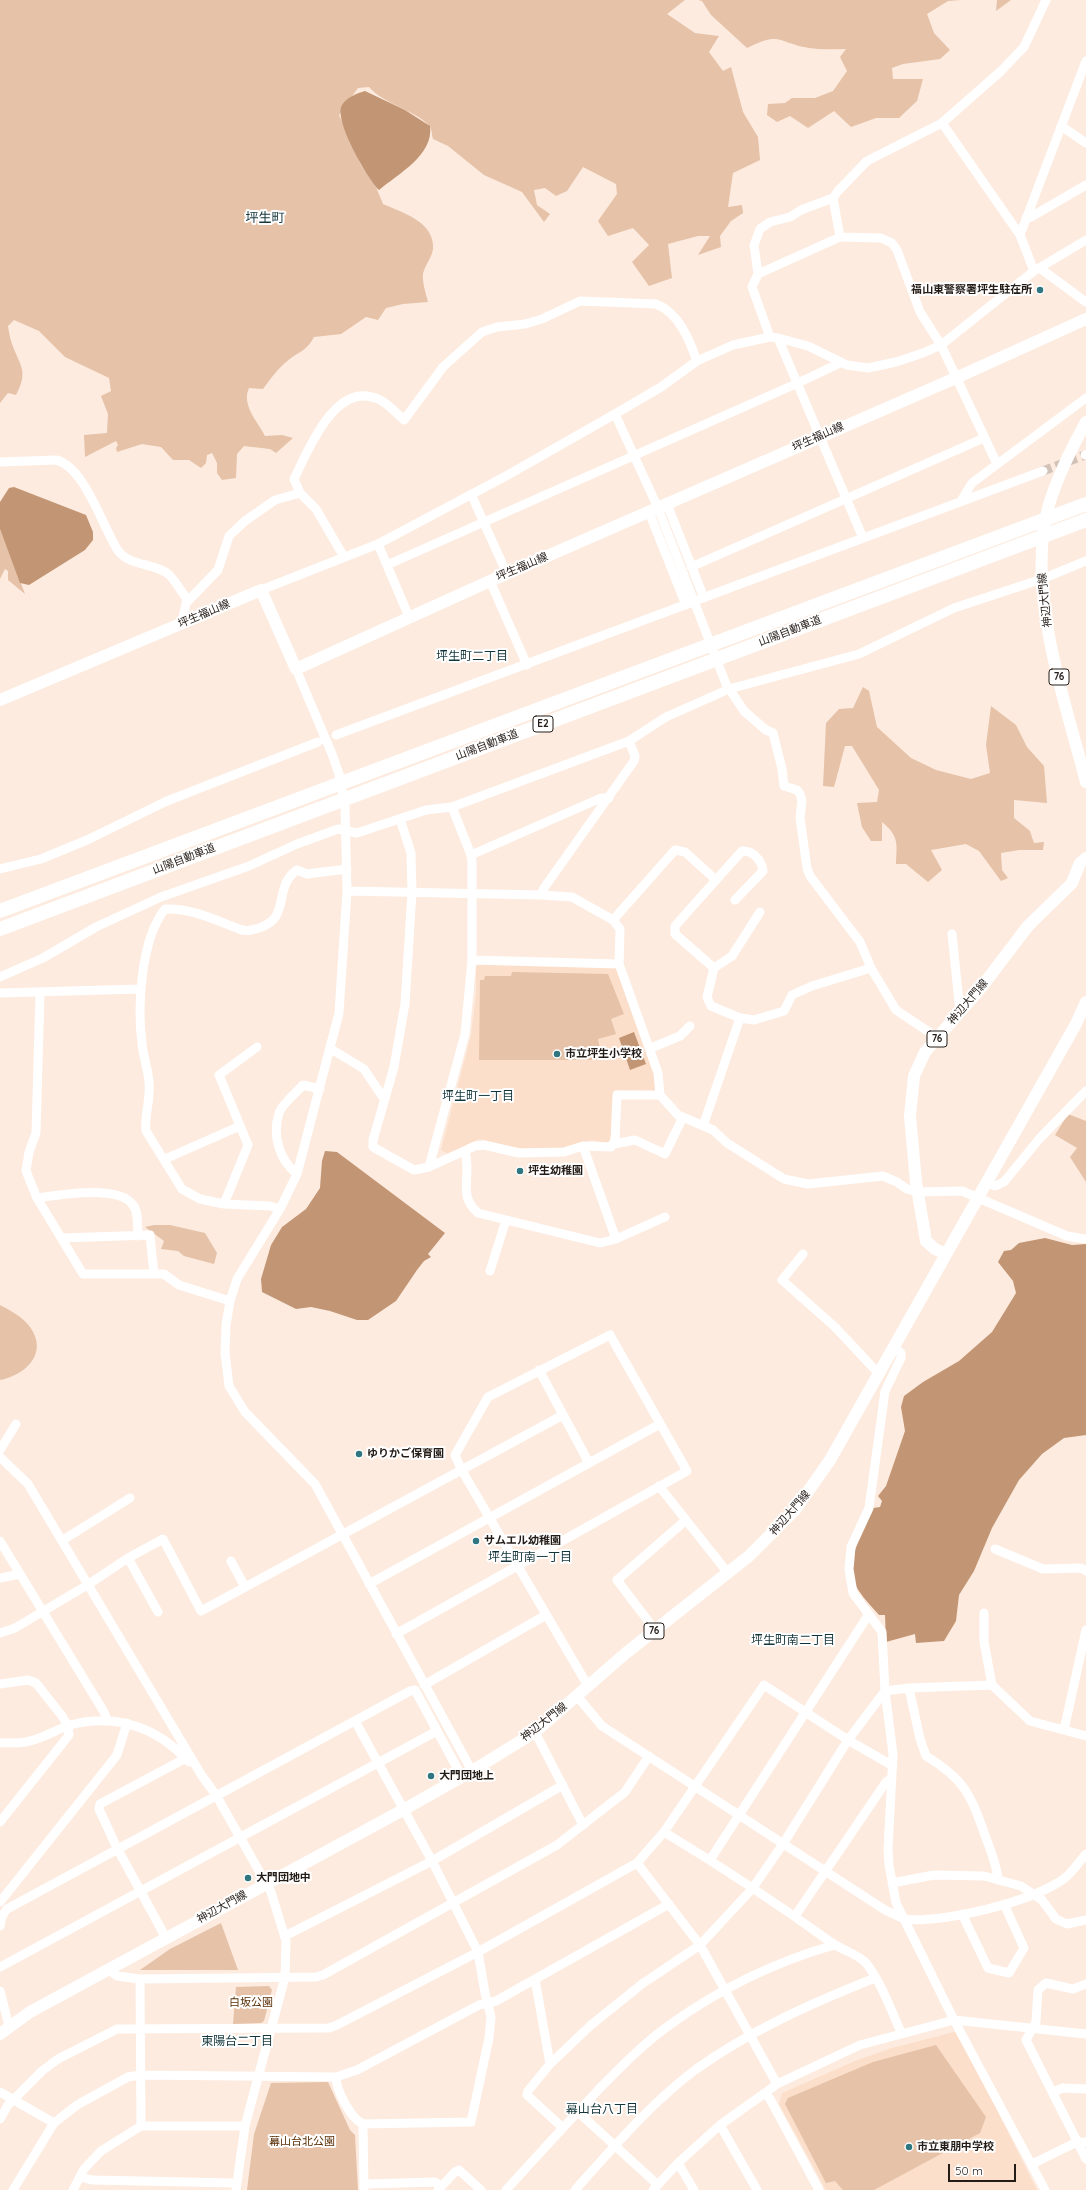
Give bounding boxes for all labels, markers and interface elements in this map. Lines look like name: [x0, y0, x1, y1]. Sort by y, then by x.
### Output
district label: 坪生町: [246, 210, 284, 226]
place label: 福山東警察署坪生駐在所: [911, 283, 1032, 297]
marker: 福山東警察署坪生駐在所: [1035, 285, 1045, 295]
street label: 坪生福山線: [790, 420, 846, 454]
street label: 坪生福山線: [494, 550, 550, 584]
street label: 神辺大門線: [1036, 572, 1054, 628]
street label: 坪生福山線: [176, 597, 232, 631]
street label: 山陽自動車道: [757, 613, 823, 649]
district label: 坪生町二丁目: [436, 649, 508, 663]
road number: 76: [1049, 669, 1069, 685]
road number: E2: [533, 716, 553, 732]
street label: 山陽自動車道: [454, 727, 520, 763]
street label: 山陽自動車道: [151, 841, 217, 877]
street label: 神辺大門線: [945, 977, 991, 1027]
road number: 76: [927, 1031, 947, 1047]
place label: 市立坪生小学校: [565, 1047, 642, 1061]
marker: 市立坪生小学校: [552, 1049, 562, 1059]
district label: 坪生町一丁目: [442, 1089, 514, 1103]
place label: 坪生幼稚園: [528, 1164, 583, 1178]
marker: 坪生幼稚園: [515, 1166, 525, 1176]
place label: ゆりかご保育園: [367, 1447, 444, 1461]
marker: ゆりかご保育園: [354, 1449, 364, 1459]
street label: 神辺大門線: [767, 1488, 813, 1538]
place label: サムエル幼稚園: [484, 1534, 561, 1548]
marker: サムエル幼稚園: [471, 1536, 481, 1546]
district label: 坪生町南一丁目: [488, 1550, 572, 1564]
road number: 76: [644, 1623, 664, 1639]
district label: 坪生町南二丁目: [751, 1633, 835, 1647]
street label: 神辺大門線: [518, 1700, 570, 1744]
place label: 大門団地上: [439, 1769, 494, 1783]
marker: 大門団地上: [426, 1771, 436, 1781]
place label: 大門団地中: [256, 1871, 311, 1885]
marker: 大門団地中: [243, 1873, 253, 1883]
street label: 神辺大門線: [195, 1888, 249, 1926]
park label: 白坂公園: [229, 1996, 273, 2010]
district label: 東陽台二丁目: [201, 2034, 273, 2048]
district label: 幕山台八丁目: [566, 2102, 638, 2116]
park label: 幕山台北公園: [269, 2135, 335, 2149]
place label: 市立東朋中学校: [917, 2140, 994, 2154]
marker: 市立東朋中学校: [904, 2142, 914, 2152]
scale bar: [950, 2156, 1018, 2182]
text: 50 m: [955, 2163, 983, 2178]

